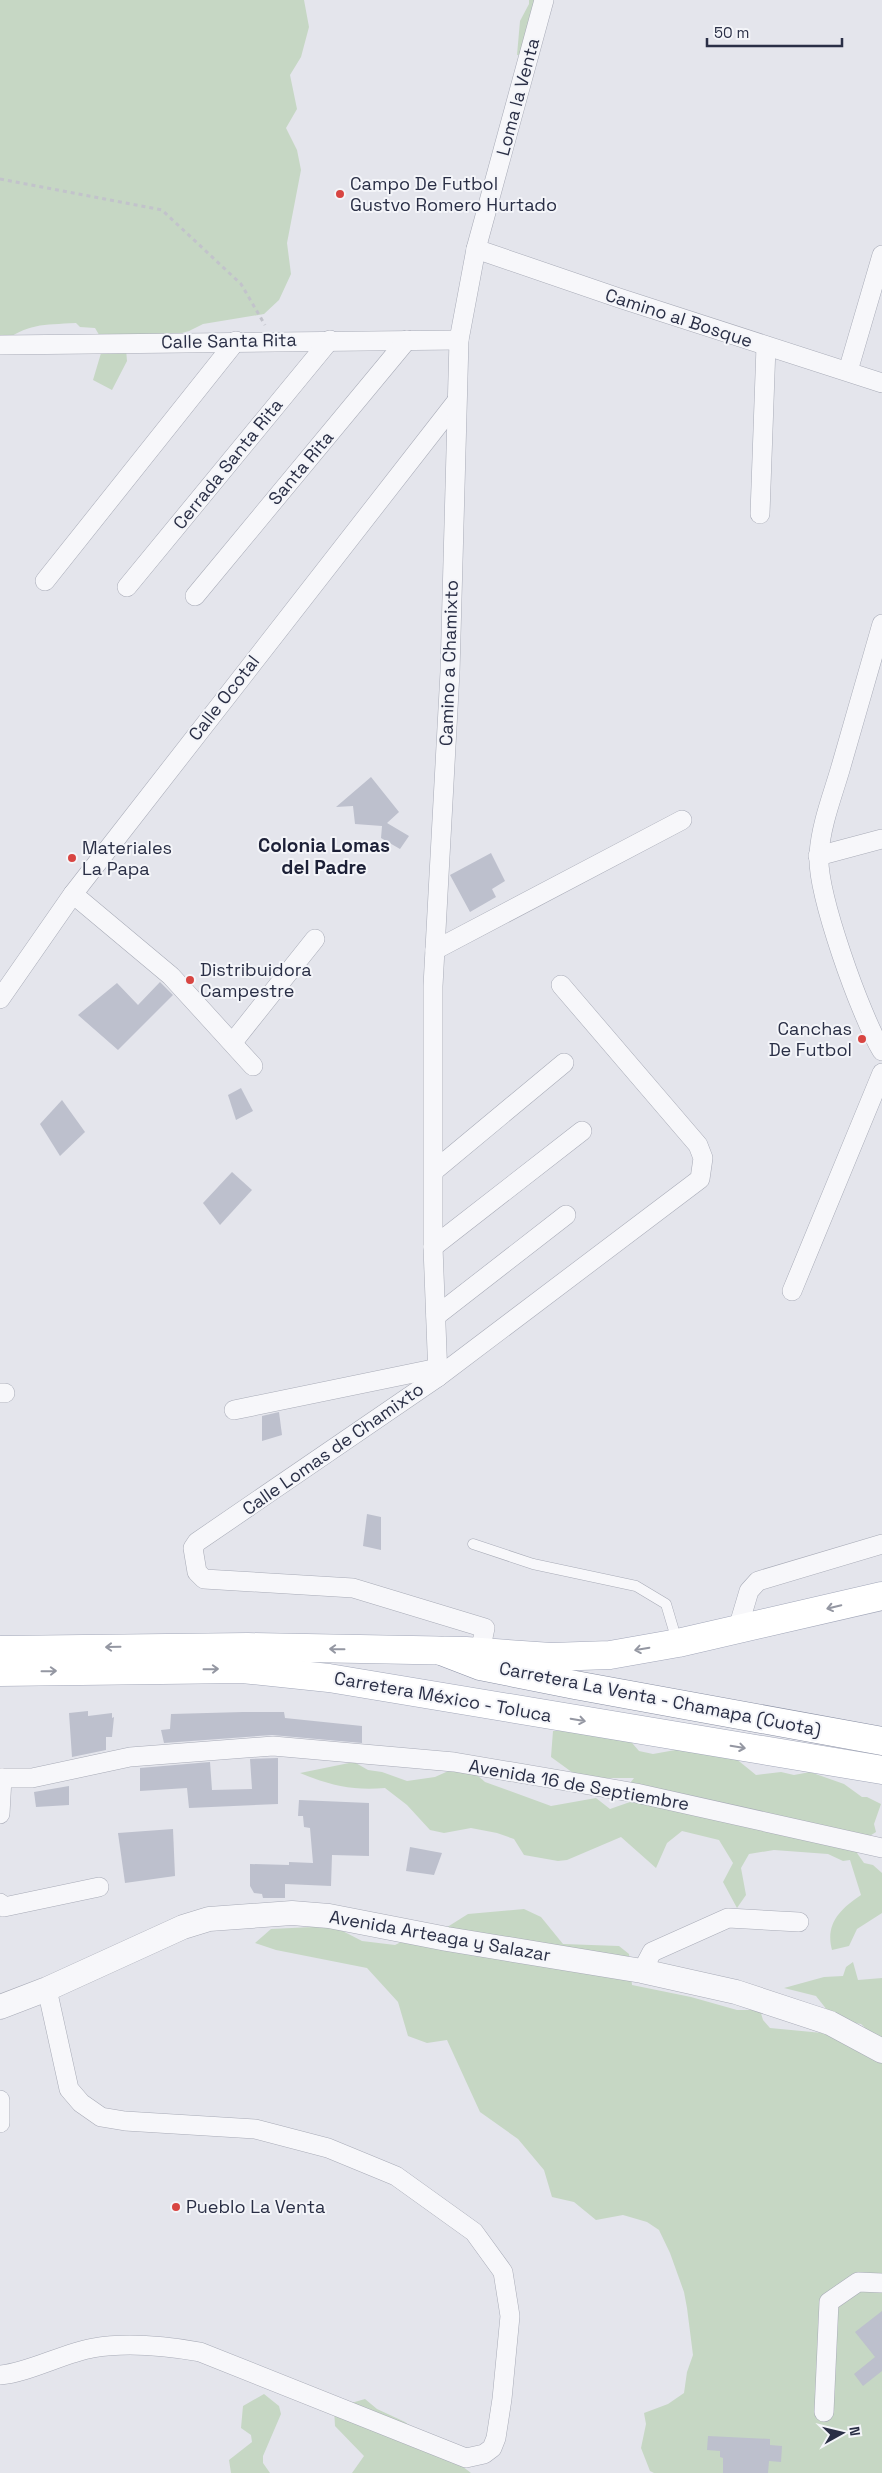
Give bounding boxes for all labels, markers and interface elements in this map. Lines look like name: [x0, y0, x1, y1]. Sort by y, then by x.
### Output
scale bar: [707, 15, 842, 47]
text: 50 m: [714, 23, 749, 42]
street label: Loma la Venta: [491, 35, 544, 158]
place label: Campo De Futbol Gustvo Romero Hurtado: [350, 172, 557, 216]
marker: Campo De Futbol Gustvo Romero Hurtado: [334, 188, 346, 200]
street label: Camino al Bosque: [602, 283, 756, 352]
street label: Calle Santa Rita: [161, 328, 297, 353]
street label: Cerrada Santa Rita: [168, 394, 287, 534]
street label: Santa Rita: [263, 426, 338, 509]
street label: Camino a Chamixto: [434, 580, 463, 746]
street label: Calle Ocotal: [183, 650, 264, 745]
district label: Colonia Lomas del Padre: [258, 833, 390, 880]
place label: Materiales La Papa: [82, 836, 172, 880]
marker: Materiales La Papa: [66, 852, 78, 864]
place label: Distribuidora Campestre: [200, 958, 312, 1002]
marker: Distribuidora Campestre: [184, 974, 196, 986]
place label: Canchas De Futbol: [769, 1017, 852, 1061]
marker: Canchas De Futbol: [856, 1033, 868, 1045]
street label: Calle Lomas de Chamixto: [238, 1377, 428, 1520]
one-way arrow: [827, 1602, 843, 1612]
one-way arrow: [106, 1643, 122, 1652]
one-way arrow: [329, 1644, 345, 1654]
one-way arrow: [634, 1645, 650, 1655]
street label: Carretera La Venta - Chamapa (Cuota): [497, 1656, 823, 1741]
one-way arrow: [202, 1664, 219, 1674]
one-way arrow: [40, 1666, 56, 1676]
street label: Carretera México - Toluca: [332, 1666, 554, 1727]
one-way arrow: [570, 1716, 586, 1725]
one-way arrow: [730, 1742, 746, 1752]
street label: Avenida 16 de Septiembre: [467, 1754, 691, 1815]
street label: Avenida Arteaga y Salazar: [328, 1905, 553, 1966]
place label: Pueblo La Venta: [186, 2195, 325, 2218]
marker: Pueblo La Venta: [170, 2201, 182, 2213]
north arrow: [817, 2408, 867, 2458]
text: N: [845, 2425, 864, 2437]

